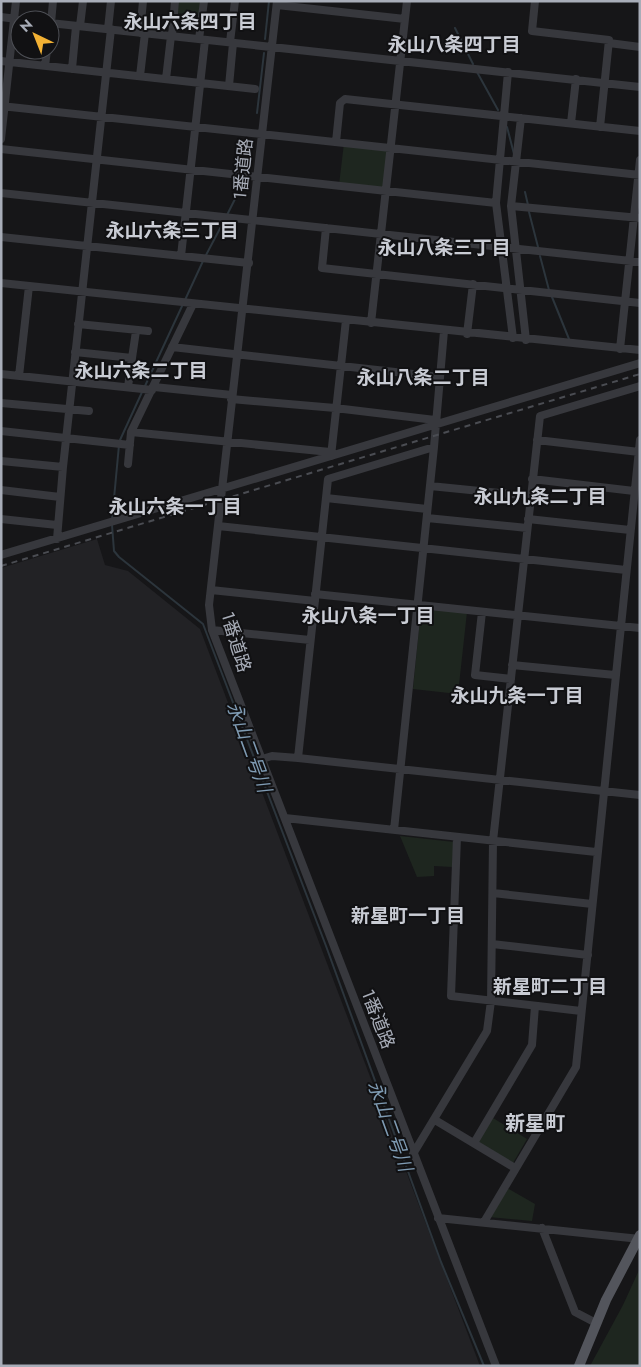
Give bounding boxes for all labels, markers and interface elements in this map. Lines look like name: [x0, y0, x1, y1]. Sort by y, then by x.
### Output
district label: 永山六条四丁目: [123, 8, 257, 35]
north arrow: [10, 10, 60, 60]
text: N: [15, 14, 37, 37]
district label: 永山八条四丁目: [387, 31, 521, 58]
street label: 1番道路: [227, 137, 259, 201]
district label: 永山六条三丁目: [105, 217, 239, 244]
district label: 永山八条三丁目: [377, 234, 511, 261]
district label: 永山六条二丁目: [74, 357, 208, 384]
district label: 永山八条二丁目: [356, 364, 490, 391]
district label: 永山九条二丁目: [473, 483, 607, 510]
district label: 永山六条一丁目: [108, 493, 242, 520]
district label: 永山八条一丁目: [301, 602, 435, 629]
street label: 1番道路: [214, 609, 258, 675]
district label: 永山九条一丁目: [450, 682, 584, 709]
water label: 永山二号川: [220, 698, 279, 798]
district label: 新星町一丁目: [351, 902, 465, 929]
district label: 新星町二丁目: [493, 973, 607, 1000]
street label: 1番道路: [355, 985, 401, 1053]
water label: 永山二号川: [361, 1077, 420, 1177]
district label: 新星町: [505, 1109, 565, 1138]

